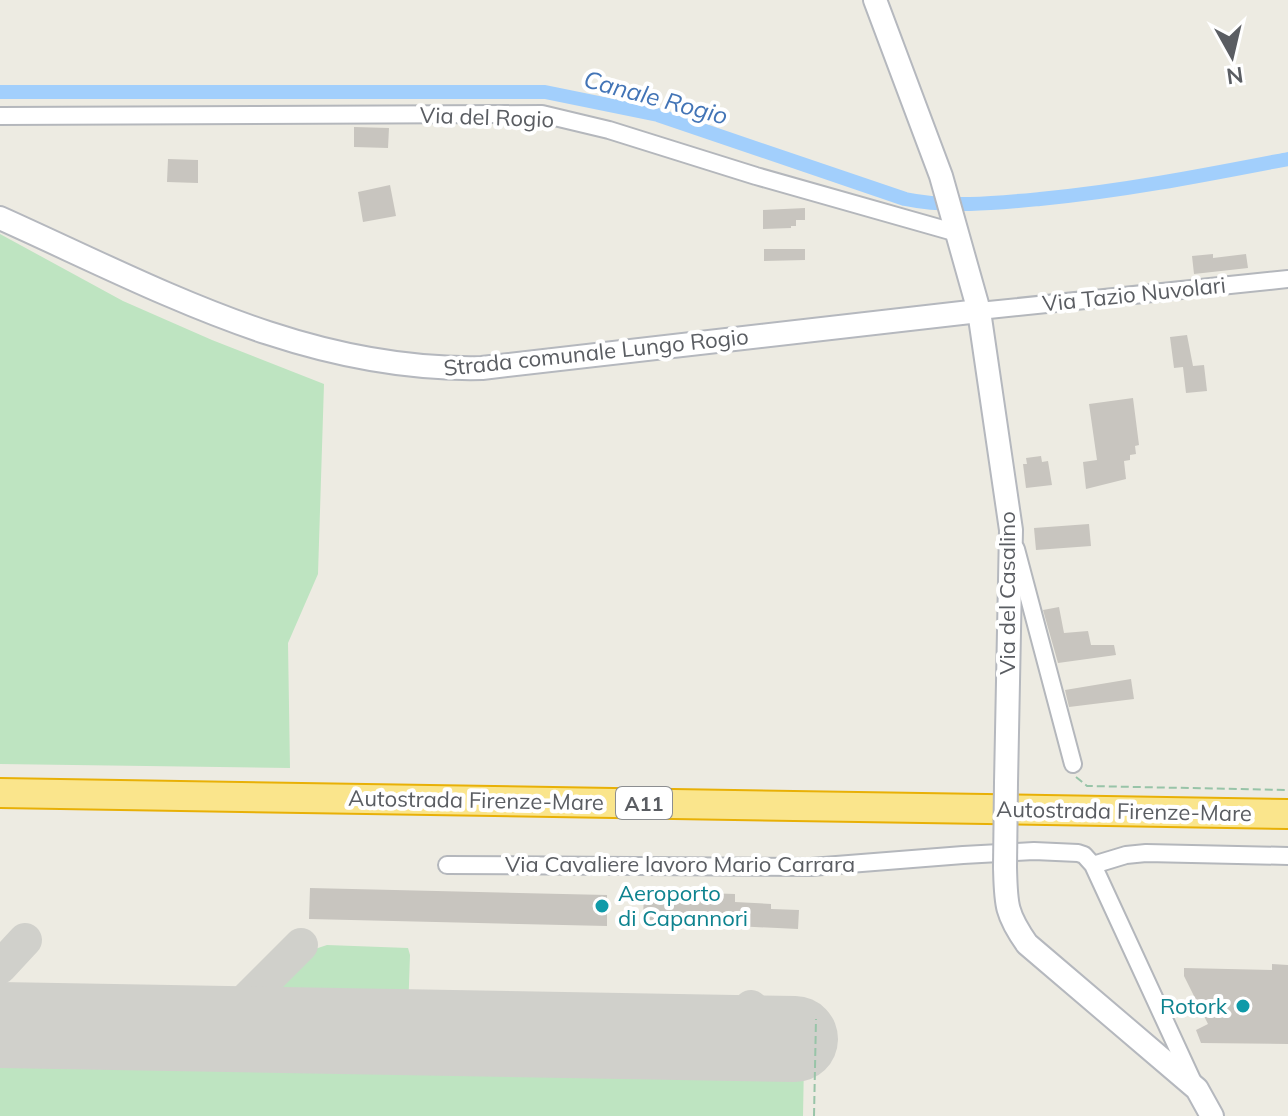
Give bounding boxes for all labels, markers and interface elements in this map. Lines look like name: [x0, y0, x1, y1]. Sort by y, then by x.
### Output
north arrow: [1192, 16, 1272, 96]
text: N: [1225, 61, 1245, 91]
water label: Canale Rogio: [581, 63, 731, 131]
street label: Via del Rogio: [419, 101, 555, 133]
street label: Via Tazio Nuvolari: [1041, 270, 1227, 318]
street label: Strada comunale Lungo Rogio: [442, 322, 750, 382]
street label: Via del Casalino: [993, 511, 1021, 675]
street label: Autostrada Firenze-Mare: [348, 784, 604, 816]
road number: A11: [616, 787, 672, 819]
street label: Autostrada Firenze-Mare: [996, 795, 1252, 827]
street label: Via Cavaliere lavoro Mario Carrara: [505, 850, 855, 878]
place label: Aeroporto di Capannori: [618, 879, 748, 932]
marker: Aeroporto di Capannori: [593, 897, 611, 915]
place label: Rotork: [1160, 992, 1228, 1020]
marker: Rotork: [1234, 997, 1252, 1015]

